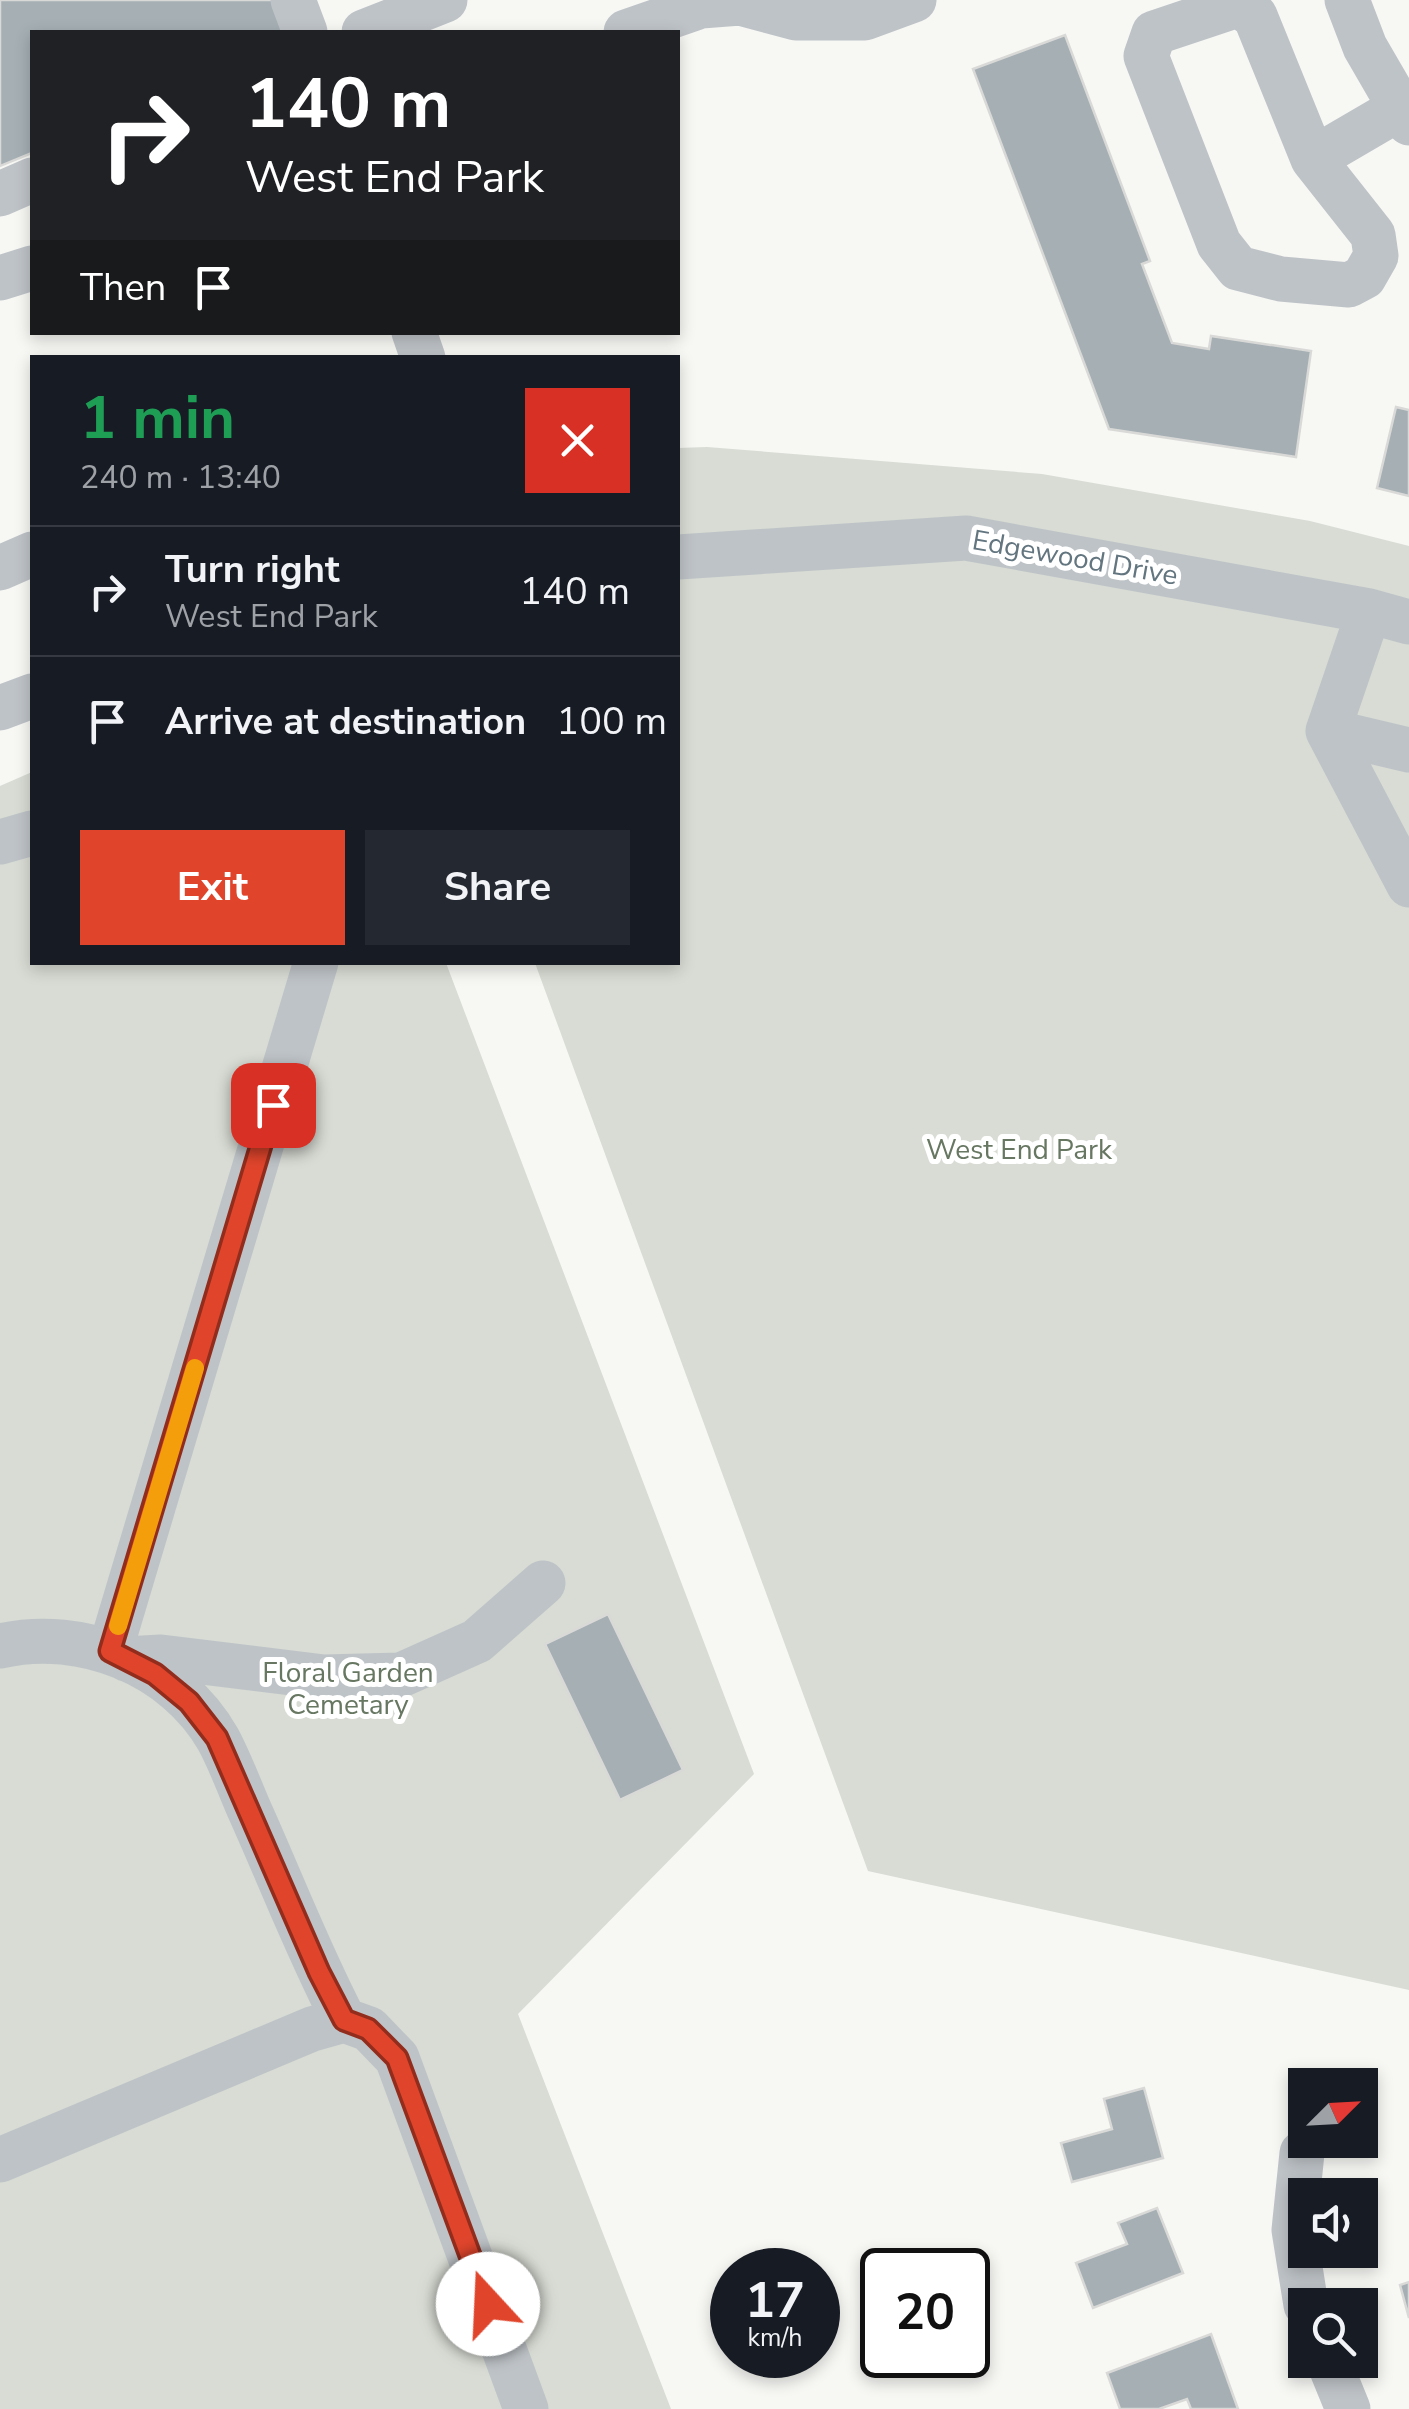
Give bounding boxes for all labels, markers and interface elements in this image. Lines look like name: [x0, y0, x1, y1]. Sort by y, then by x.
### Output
text: 140 m: [245, 56, 451, 152]
icon: right: [80, 70, 210, 200]
text: West End Park: [245, 147, 544, 208]
icon: arrive: [186, 260, 241, 315]
text: Then: [80, 262, 166, 313]
text: 1 min: [80, 377, 235, 459]
button: close: [525, 388, 630, 493]
text: 240 m · 13:40: [80, 456, 281, 499]
street label: Edgewood Drive: [969, 521, 1181, 595]
text: Turn right: [165, 544, 340, 595]
icon: right: [80, 564, 135, 619]
text: 140 m: [519, 566, 630, 617]
text: West End Park: [165, 595, 378, 638]
icon: arrive: [80, 694, 135, 749]
text: Arrive at destination: [165, 696, 526, 747]
text: 100 m: [556, 696, 667, 747]
button: Exit: [80, 830, 345, 945]
button: Share: [365, 830, 630, 945]
pin: [231, 1063, 316, 1148]
icon: arrive: [246, 1078, 301, 1133]
park label: West End Park: [926, 1131, 1113, 1169]
park label: Floral Garden Cemetary: [262, 1654, 434, 1724]
north arrow: [1288, 2068, 1378, 2158]
map controls: [1288, 2068, 1378, 2378]
button: sound: [1288, 2178, 1378, 2268]
speed limit sign: 20: [860, 2248, 990, 2378]
position arrow: [436, 2252, 540, 2356]
text: 17: [745, 2266, 805, 2335]
button: search: [1288, 2288, 1378, 2378]
text: km/h: [747, 2321, 803, 2355]

